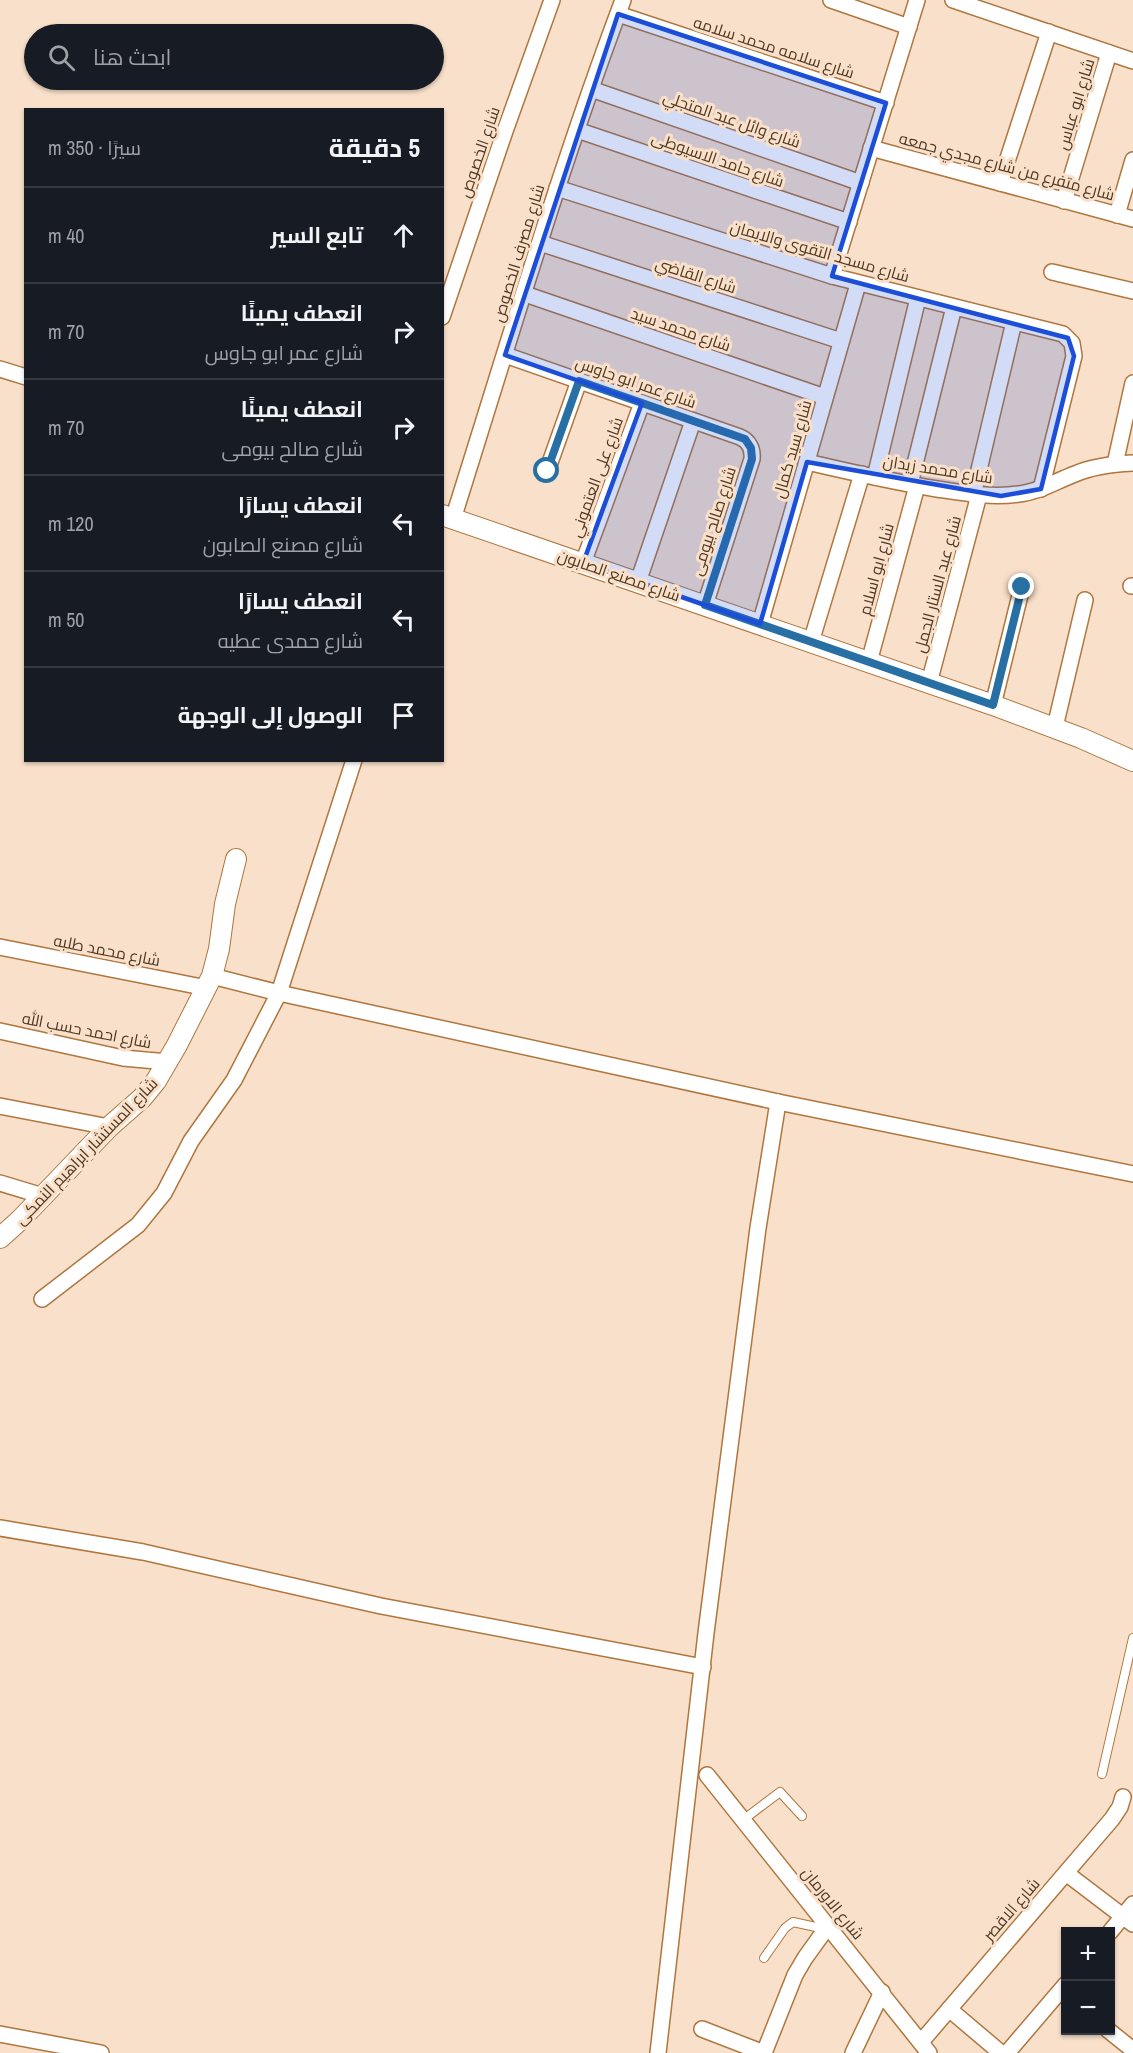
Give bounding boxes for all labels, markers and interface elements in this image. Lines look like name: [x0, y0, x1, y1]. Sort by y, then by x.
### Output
street label: شارع سلامه محمد سلامه: [690, 11, 857, 84]
search box: [24, 24, 444, 90]
icon: search: [45, 41, 78, 74]
text: ابحث هنا: [93, 42, 172, 72]
street label: شارع ابو عباس: [1051, 56, 1100, 153]
street label: شارع وائل عبد المتجلي: [659, 85, 804, 156]
street label: شارع الخصوص: [453, 104, 506, 201]
street label: شارع حامد الاسيوطى: [649, 126, 787, 193]
street label: شارع متفرع من شارع مجدي جمعه: [896, 127, 1117, 208]
text: 5 دقيقة: [329, 130, 420, 165]
text: سيرًا · 350 m: [48, 134, 141, 161]
street label: شارع مصرف الخصوص: [487, 181, 550, 325]
street label: شارع مسجد التقوى والايمان: [728, 215, 912, 288]
icon: ahead: [387, 219, 420, 252]
text: تابع السير: [271, 220, 363, 250]
text: 40 m: [48, 222, 84, 249]
street label: شارع القاضي: [652, 252, 739, 300]
text: انعطف يمينًا: [241, 298, 363, 328]
street label: شارع محمد سيد: [628, 302, 734, 357]
icon: right: [387, 315, 420, 348]
text: 70 m: [48, 318, 84, 345]
text: شارع عمر ابو جاوس: [205, 339, 363, 366]
street label: شارع عمر ابو جاوس: [572, 351, 699, 414]
text: انعطف يمينًا: [241, 394, 363, 424]
street label: شارع سيد كمال: [768, 397, 817, 501]
icon: right: [387, 411, 420, 444]
text: 70 m: [48, 414, 84, 441]
street label: شارع على العتموني: [564, 414, 631, 541]
text: شارع صالح بيومى: [221, 435, 363, 462]
street label: شارع محمد زيدان: [881, 449, 994, 490]
route start: [533, 457, 559, 483]
street label: شارع صالح بيومى: [685, 464, 742, 579]
text: انعطف يسارًا: [238, 490, 363, 520]
icon: left: [387, 507, 420, 540]
text: 120 m: [48, 510, 94, 537]
street label: شارع عبد الستار الجمل: [908, 513, 967, 655]
street label: شارع ابو اسلام: [853, 521, 900, 618]
text: شارع مصنع الصابون: [203, 531, 363, 558]
street label: شارع مصنع الصابون: [554, 544, 683, 607]
route end: [1008, 573, 1034, 599]
text: انعطف يسارًا: [238, 586, 363, 616]
icon: left: [387, 603, 420, 636]
text: 50 m: [48, 606, 84, 633]
text: شارع حمدى عطيه: [218, 627, 363, 654]
icon: arrive: [387, 699, 420, 732]
text: الوصول إلى الوجهة: [178, 700, 363, 730]
street label: شارع محمد طلبه: [52, 929, 162, 972]
street label: شارع احمد حسب الله: [20, 1007, 154, 1054]
street label: شارع المستشار ابراهيم النمكى: [10, 1072, 163, 1230]
street label: شارع الاورمان: [796, 1862, 869, 1945]
street label: شارع الاقصر: [977, 1873, 1045, 1947]
map controls: [1061, 1927, 1115, 2035]
button: +: [1061, 1927, 1115, 1981]
button: −: [1061, 1981, 1115, 2035]

